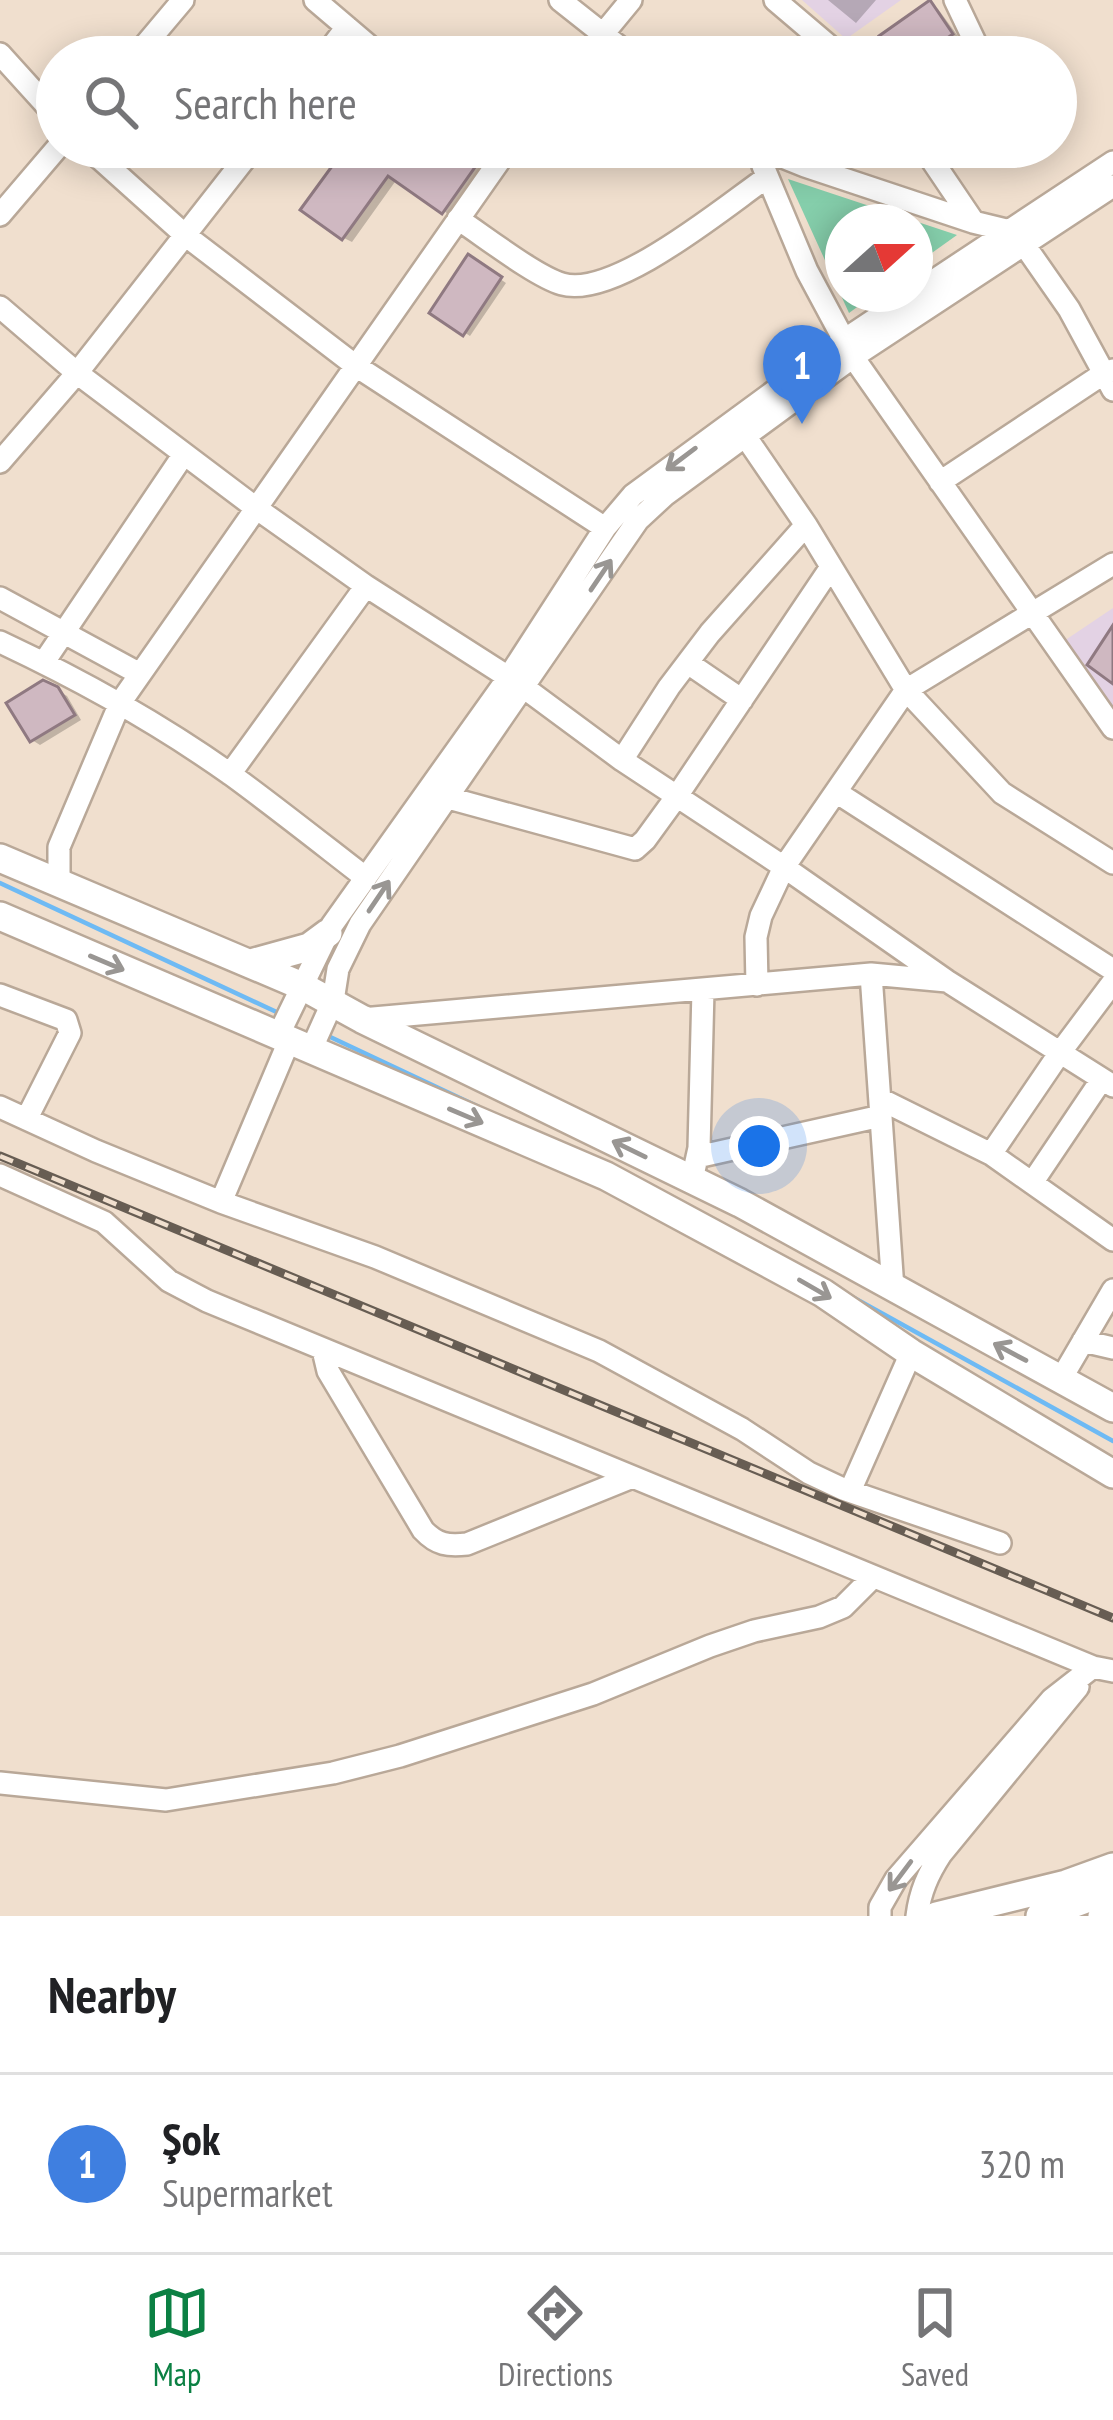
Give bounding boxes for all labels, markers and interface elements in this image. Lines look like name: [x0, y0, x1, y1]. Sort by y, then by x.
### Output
search box: [36, 36, 1077, 168]
icon: search: [78, 69, 144, 135]
text: Search here: [174, 73, 357, 131]
north arrow: [825, 204, 933, 312]
pin: 1: [763, 325, 841, 424]
one-way arrow: [665, 445, 698, 471]
one-way arrow: [588, 558, 613, 592]
one-way arrow: [366, 879, 391, 913]
one-way arrow: [89, 953, 125, 975]
one-way arrow: [447, 1107, 483, 1129]
your location: [729, 1116, 789, 1176]
one-way arrow: [612, 1137, 648, 1159]
one-way arrow: [797, 1278, 832, 1302]
one-way arrow: [994, 1340, 1029, 1363]
one-way arrow: [888, 1859, 914, 1892]
text: Nearby: [48, 1961, 176, 2027]
text: Şok: [162, 2109, 220, 2167]
text: 1: [78, 2138, 96, 2189]
text: 320 m: [979, 2138, 1065, 2189]
text: Supermarket: [162, 2167, 333, 2218]
tab: Map: [144, 2280, 210, 2395]
tab: Directions: [498, 2280, 613, 2395]
tab: Saved: [901, 2280, 969, 2395]

